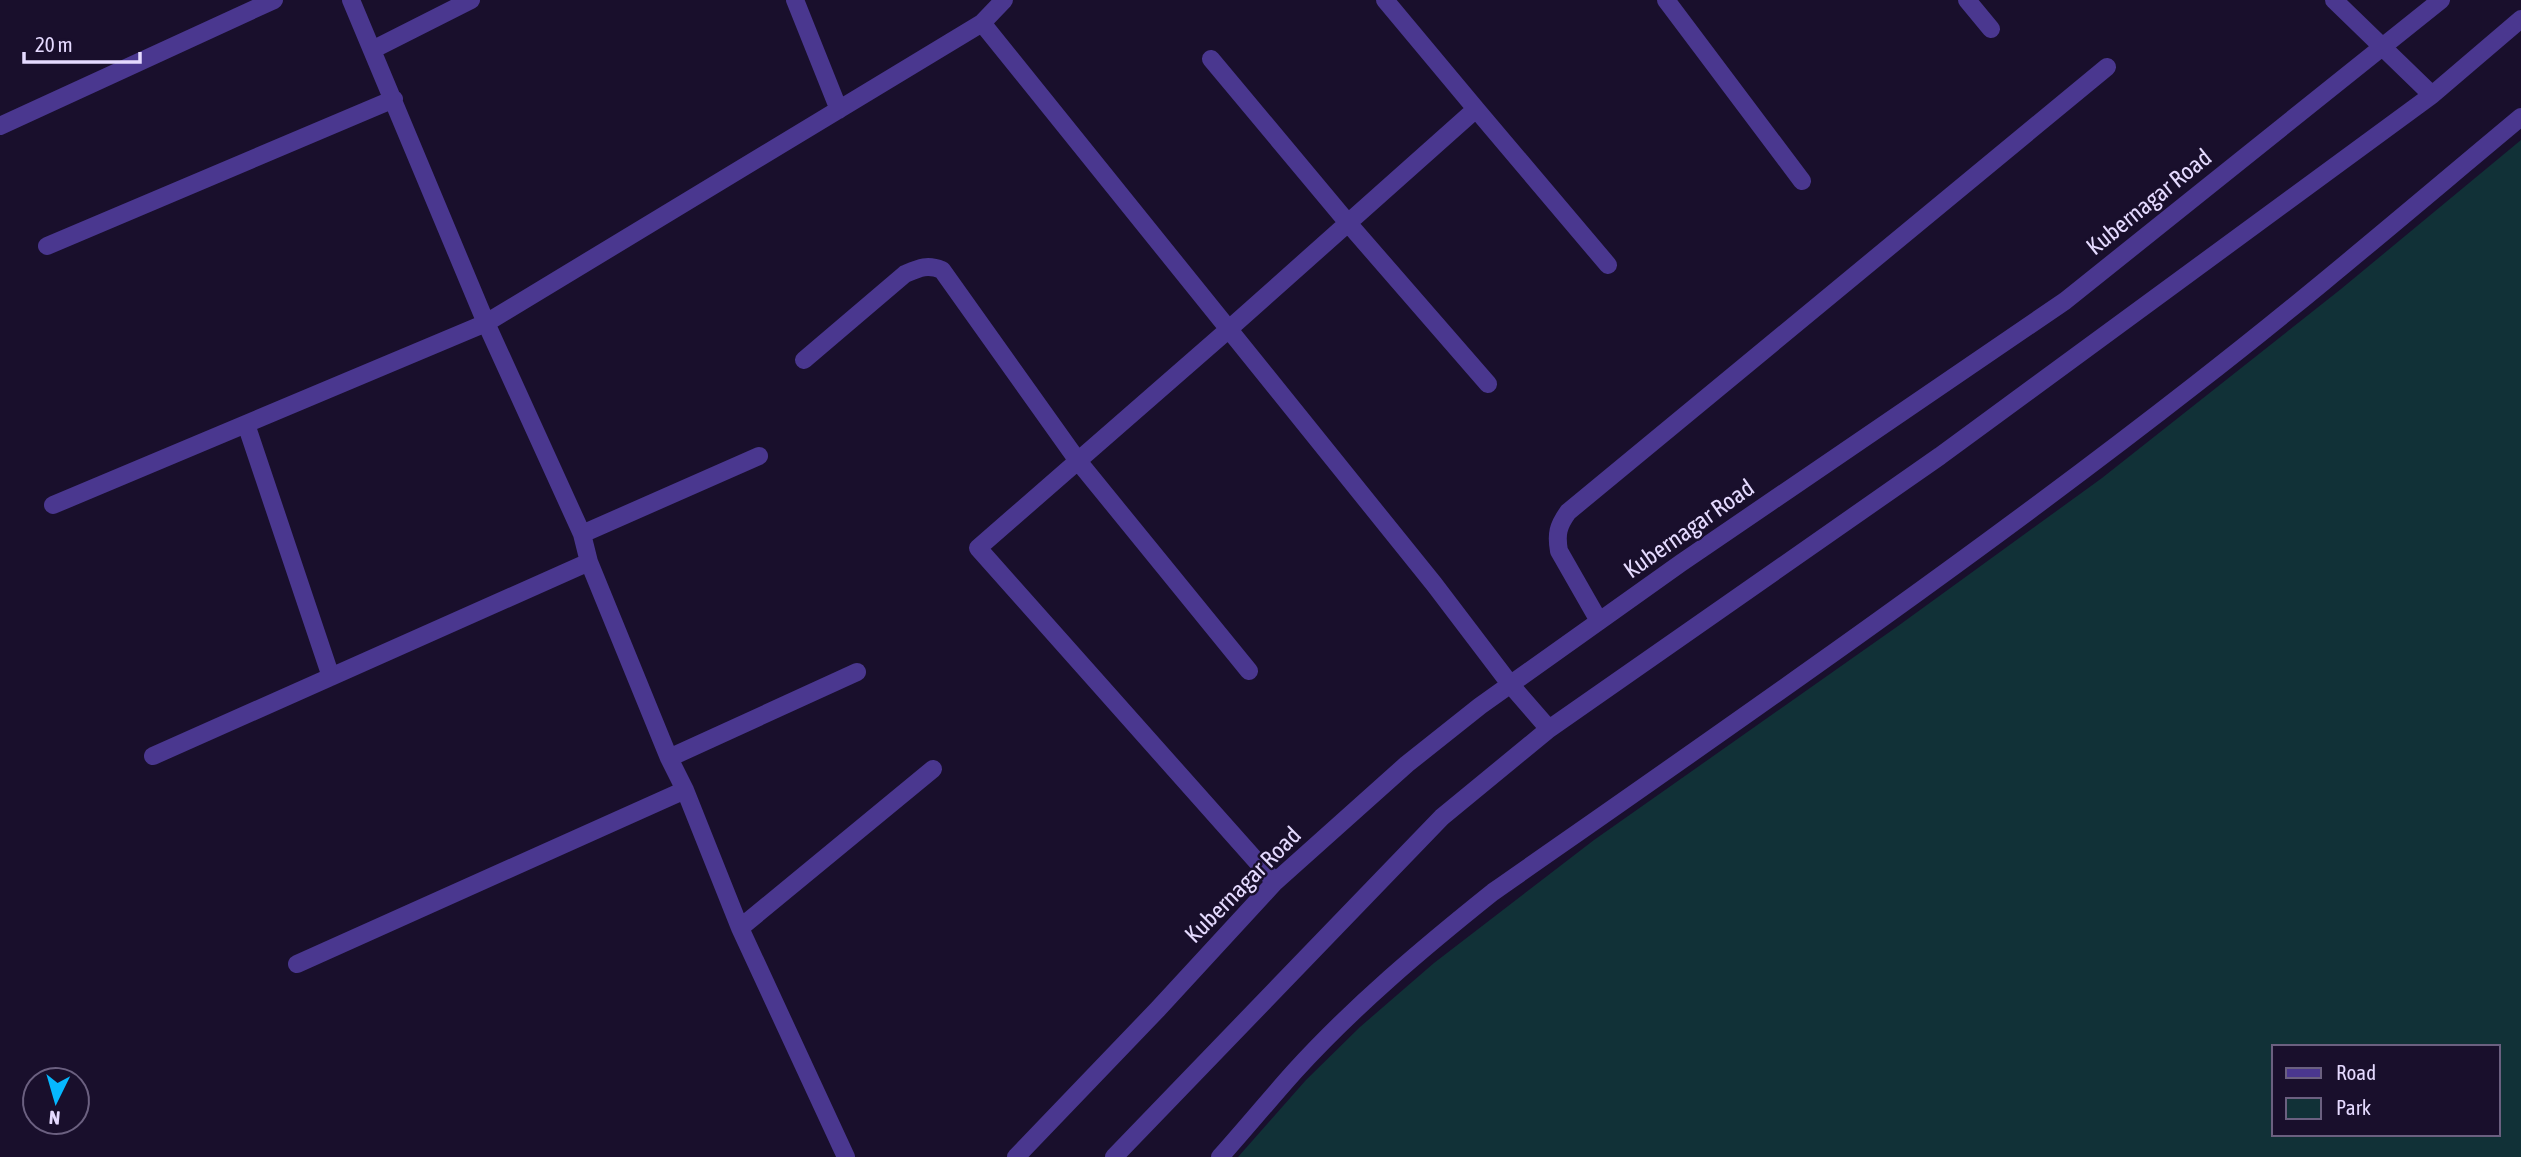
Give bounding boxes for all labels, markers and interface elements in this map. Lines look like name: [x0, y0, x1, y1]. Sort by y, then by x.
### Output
scale bar: [24, 21, 140, 65]
text: 20 m: [35, 32, 73, 56]
street label: Kubernagar Road: [2081, 143, 2216, 260]
street label: Kubernagar Road: [1619, 474, 1759, 583]
street label: Kubernagar Road: [1179, 821, 1306, 948]
legend: [2272, 1045, 2500, 1136]
text: Road: [2336, 1060, 2376, 1084]
north arrow: [21, 1066, 91, 1136]
text: Park: [2336, 1095, 2371, 1119]
text: N: [48, 1106, 61, 1129]

